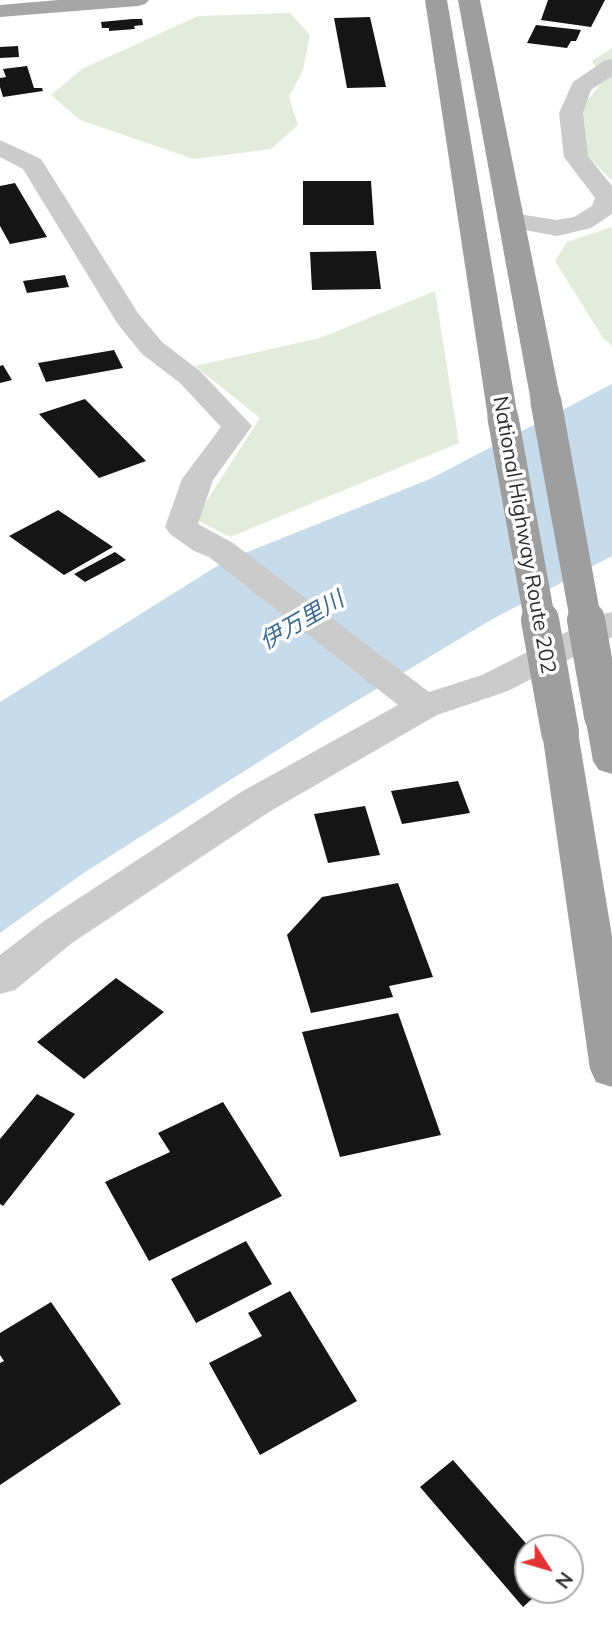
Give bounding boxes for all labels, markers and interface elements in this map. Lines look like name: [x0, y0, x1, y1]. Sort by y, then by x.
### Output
street label: National Highway Route 202: [487, 394, 561, 676]
water label: 伊万里川: [255, 586, 349, 656]
north arrow: [514, 1534, 584, 1604]
text: N: [550, 1567, 578, 1593]

